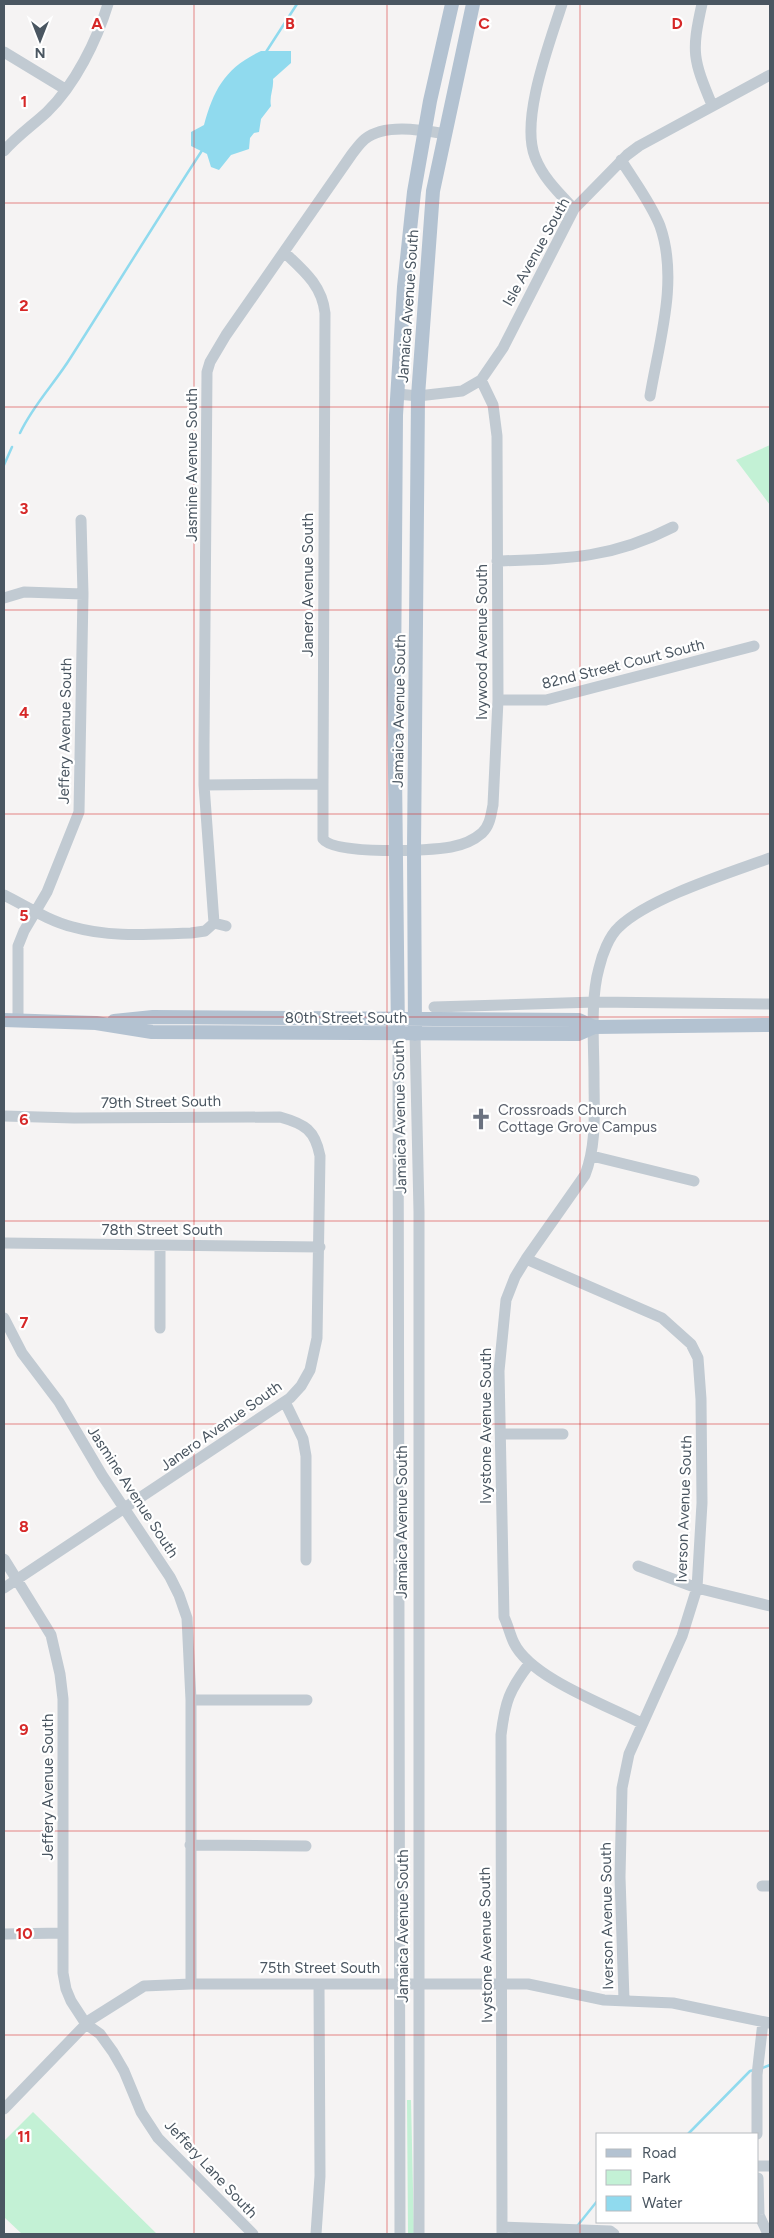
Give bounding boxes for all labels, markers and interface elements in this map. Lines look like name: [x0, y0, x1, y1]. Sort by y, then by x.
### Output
text: A: [91, 14, 103, 33]
text: B: [285, 14, 295, 33]
text: C: [478, 14, 490, 33]
text: D: [671, 14, 683, 33]
north arrow: [15, 15, 65, 65]
text: N: [35, 44, 45, 61]
text: 1: [21, 92, 27, 111]
street label: Isle Avenue South: [499, 195, 573, 309]
street label: Jamaica Avenue South: [394, 229, 422, 383]
text: 2: [19, 296, 29, 315]
street label: Jasmine Avenue South: [183, 388, 201, 542]
text: 3: [20, 499, 29, 518]
street label: Janero Avenue South: [299, 513, 317, 657]
street label: Ivywood Avenue South: [473, 564, 491, 720]
street label: Jamaica Avenue South: [389, 634, 409, 788]
street label: 82nd Street Court South: [540, 635, 706, 693]
street label: Jeffery Avenue South: [55, 658, 75, 804]
text: 4: [19, 703, 29, 722]
text: 5: [19, 906, 29, 925]
street label: 80th Street South: [285, 1009, 407, 1027]
street label: Jamaica Avenue South: [390, 1040, 410, 1194]
street label: 79th Street South: [101, 1092, 221, 1112]
place label: Crossroads Church Cottage Grove Campus: [498, 1101, 657, 1136]
church icon: Crossroads Church Cottage Grove Campus: [468, 1106, 494, 1132]
text: 6: [19, 1110, 29, 1129]
street label: 78th Street South: [101, 1221, 223, 1239]
text: 7: [20, 1313, 29, 1332]
street label: Ivystone Avenue South: [477, 1348, 495, 1504]
street label: Janero Avenue South: [157, 1377, 285, 1475]
street label: Jasmine Avenue South: [84, 1423, 182, 1561]
street label: Iverson Avenue South: [672, 1435, 696, 1583]
street label: Jamaica Avenue South: [393, 1445, 411, 1599]
text: 8: [19, 1517, 29, 1536]
street label: Jeffery Avenue South: [39, 1714, 57, 1860]
text: 9: [19, 1720, 29, 1739]
street label: Iverson Avenue South: [597, 1842, 617, 1990]
street label: Jamaica Avenue South: [394, 1849, 412, 2003]
street label: Ivystone Avenue South: [476, 1867, 496, 2023]
text: 10: [15, 1924, 33, 1943]
street label: 75th Street South: [260, 1959, 380, 1977]
street label: Jeffery Lane South: [161, 2116, 261, 2222]
text: 11: [17, 2127, 31, 2146]
legend: [596, 2133, 759, 2223]
text: Road: [642, 2144, 677, 2162]
text: Park: [642, 2169, 671, 2187]
text: Water: [642, 2194, 682, 2212]

